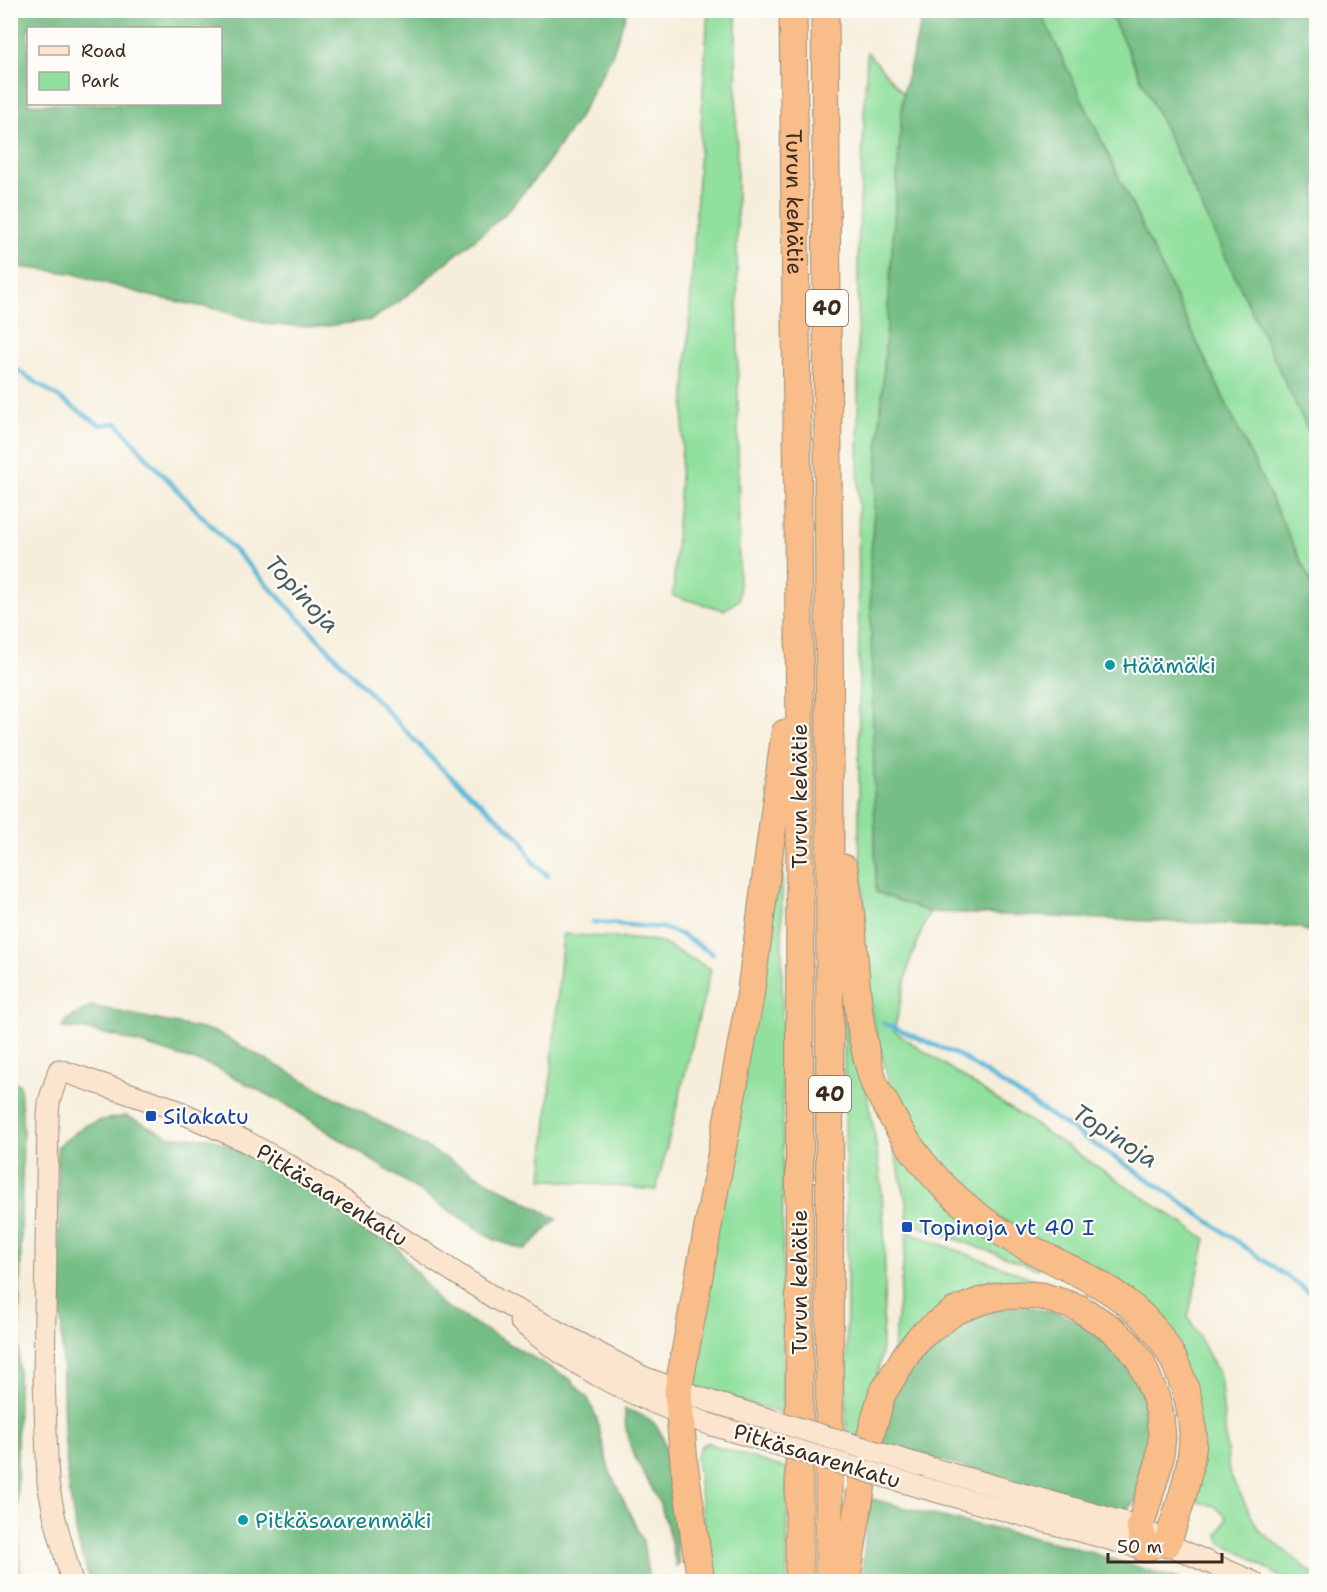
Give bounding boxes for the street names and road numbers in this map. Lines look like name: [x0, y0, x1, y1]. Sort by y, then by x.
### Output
street label: Turun kehätie: [780, 129, 810, 275]
road number: 40: [806, 290, 848, 326]
street label: Turun kehätie: [785, 723, 814, 869]
road number: 40: [809, 1076, 851, 1112]
street label: Pitkäsaarenkatu: [251, 1137, 413, 1253]
street label: Turun kehätie: [785, 1209, 814, 1355]
street label: Pitkäsaarenkatu: [730, 1417, 904, 1495]

